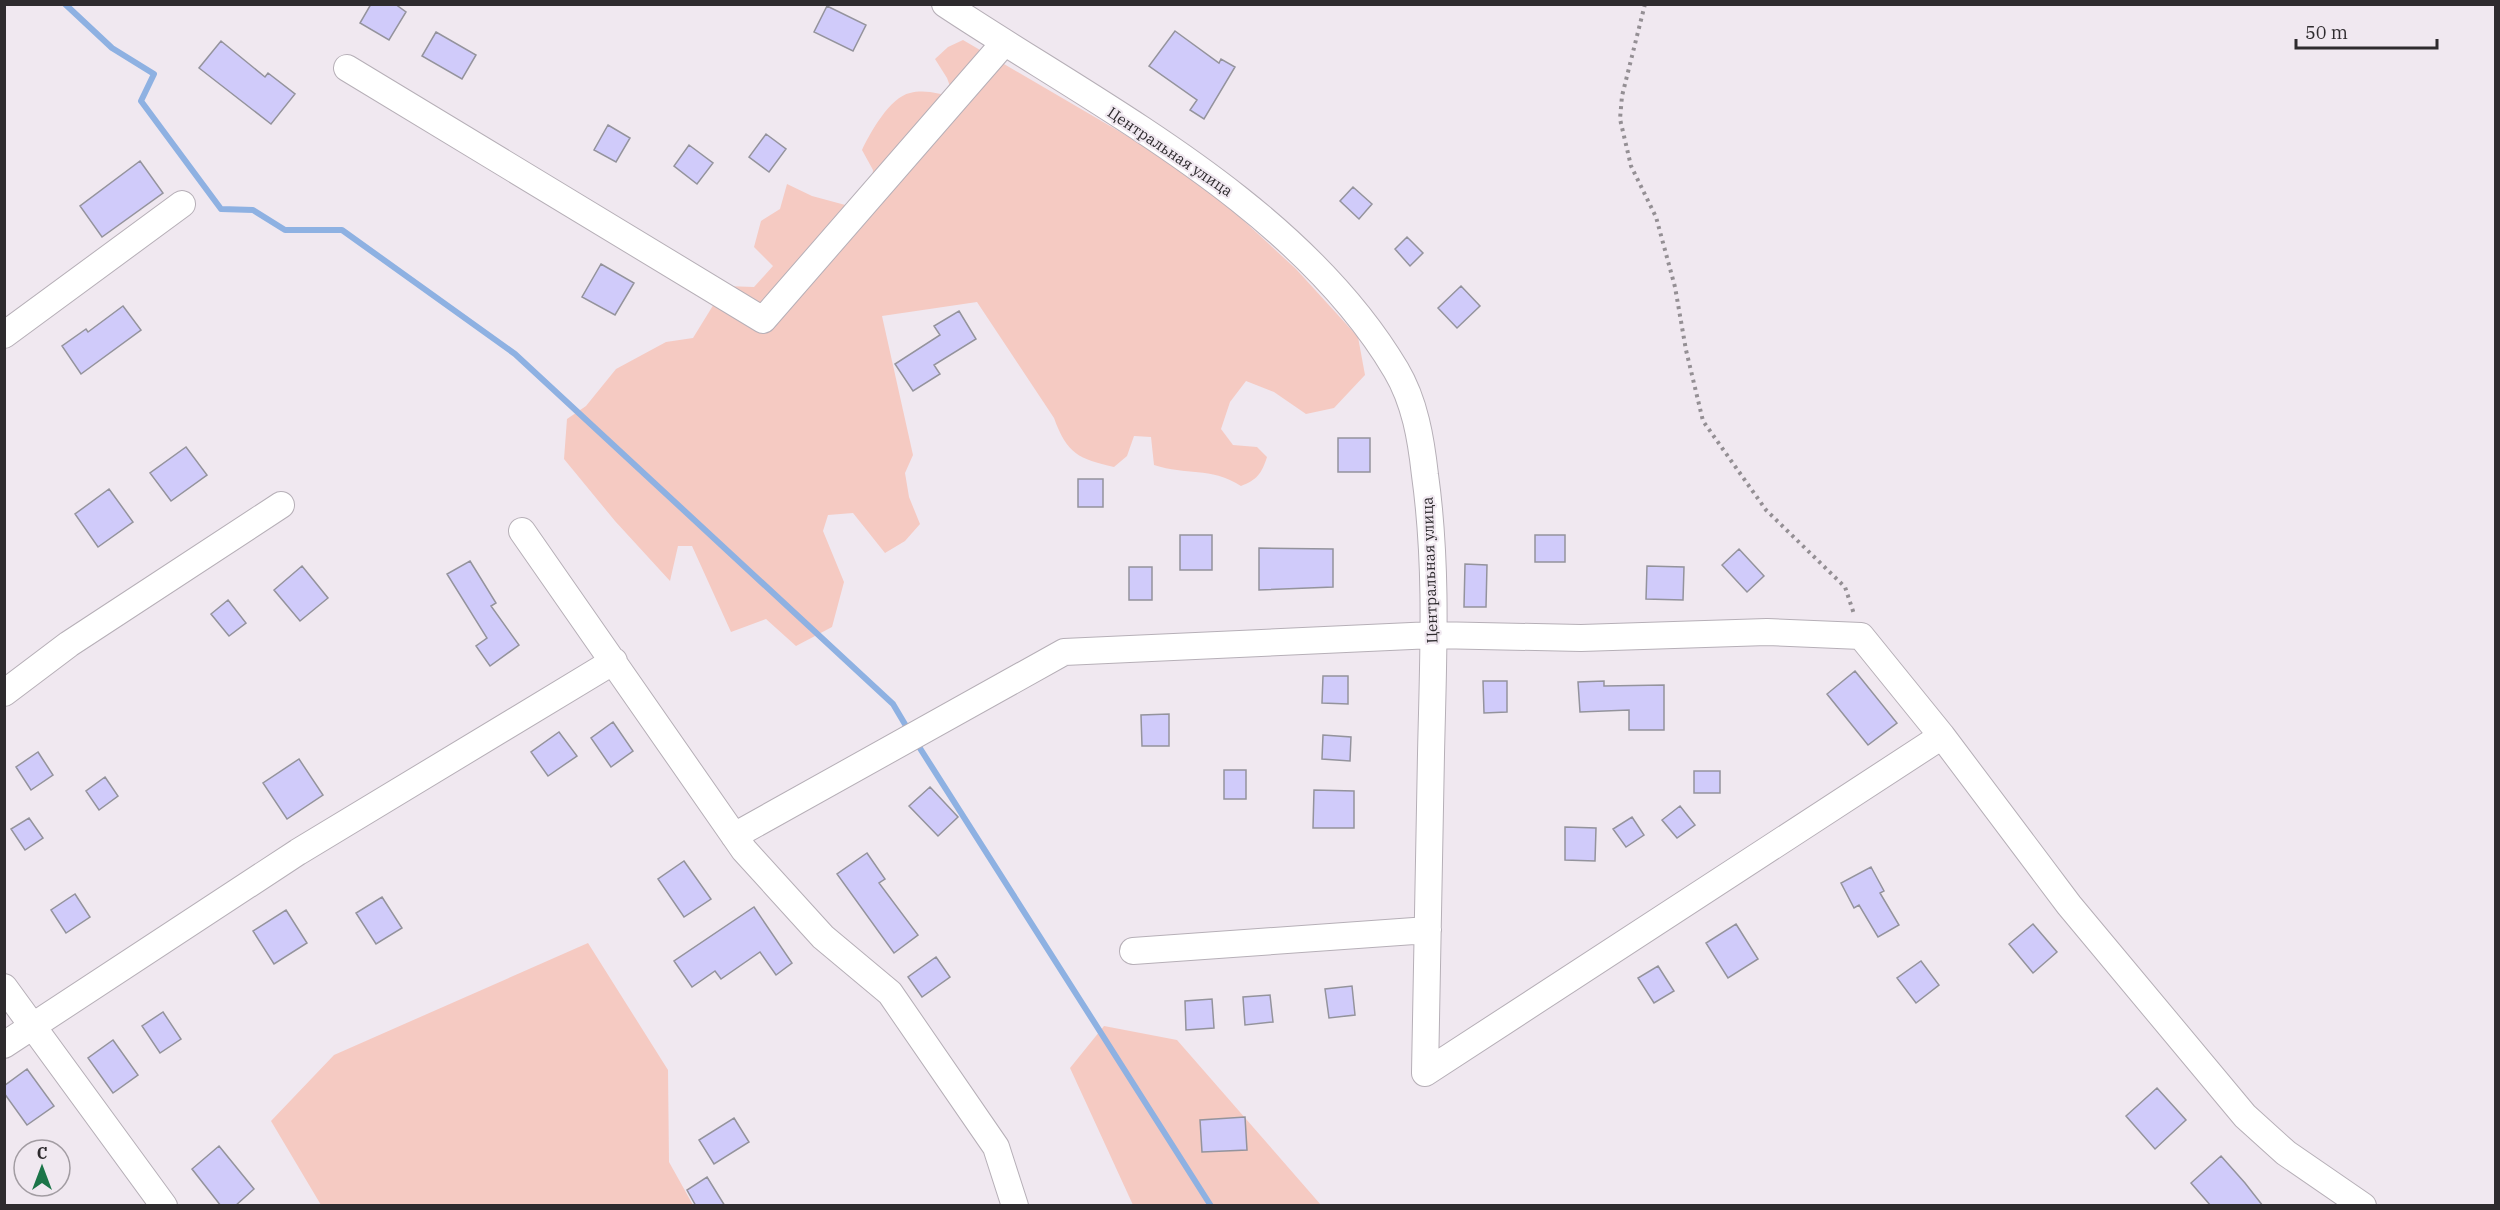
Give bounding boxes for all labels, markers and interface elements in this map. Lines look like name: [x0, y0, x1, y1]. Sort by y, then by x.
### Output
scale bar: [2296, 12, 2437, 50]
text: 50 m: [2305, 21, 2348, 44]
street label: Центральная улица: [1104, 103, 1236, 201]
street label: Центральная улица: [1417, 496, 1442, 644]
north arrow: [12, 1138, 72, 1198]
text: С: [37, 1143, 47, 1163]

